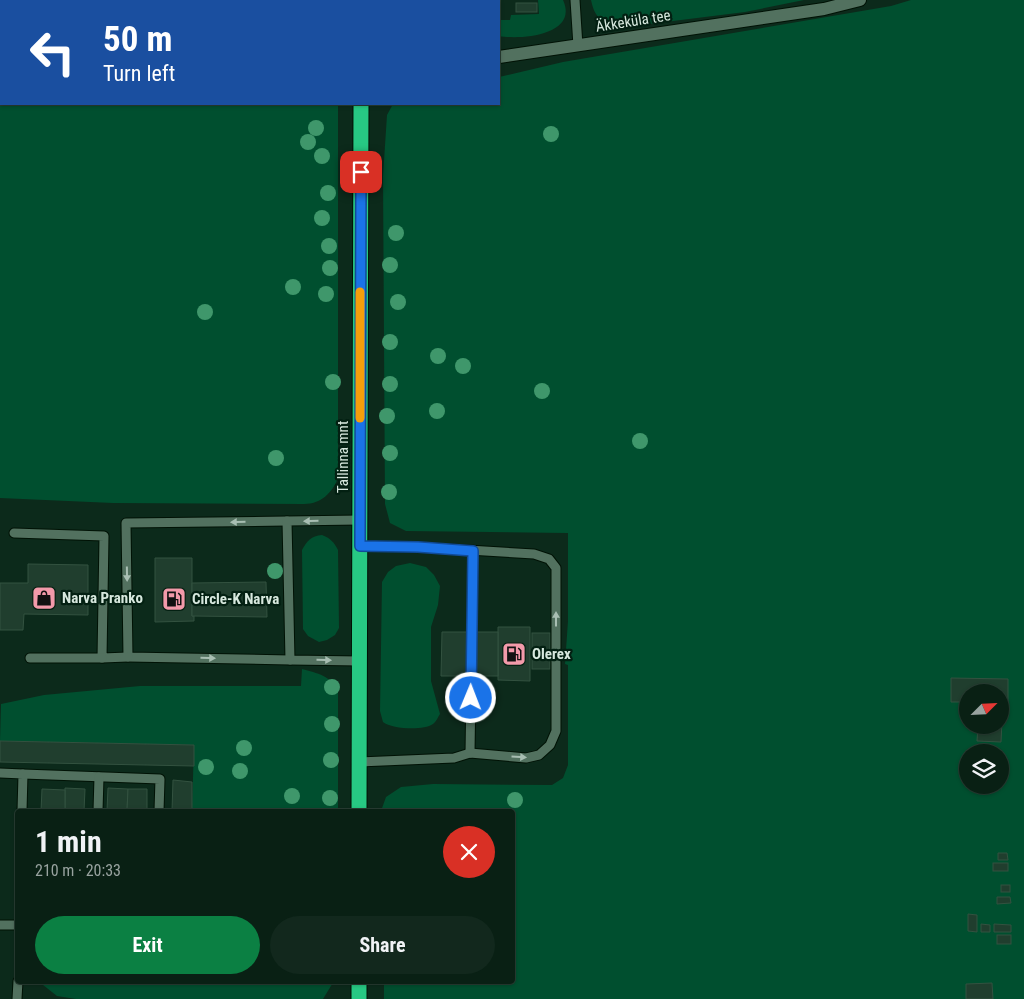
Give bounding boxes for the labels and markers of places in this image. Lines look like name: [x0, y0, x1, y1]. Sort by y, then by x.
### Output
pin: [340, 151, 382, 193]
shop icon: Narva Pranko: [31, 585, 57, 611]
fuel station icon: Circle-K Narva: [161, 586, 187, 612]
place label: Narva Pranko: [62, 589, 143, 607]
place label: Circle-K Narva: [192, 590, 279, 608]
fuel station icon: Olerex: [501, 641, 527, 667]
place label: Olerex: [532, 645, 571, 663]

